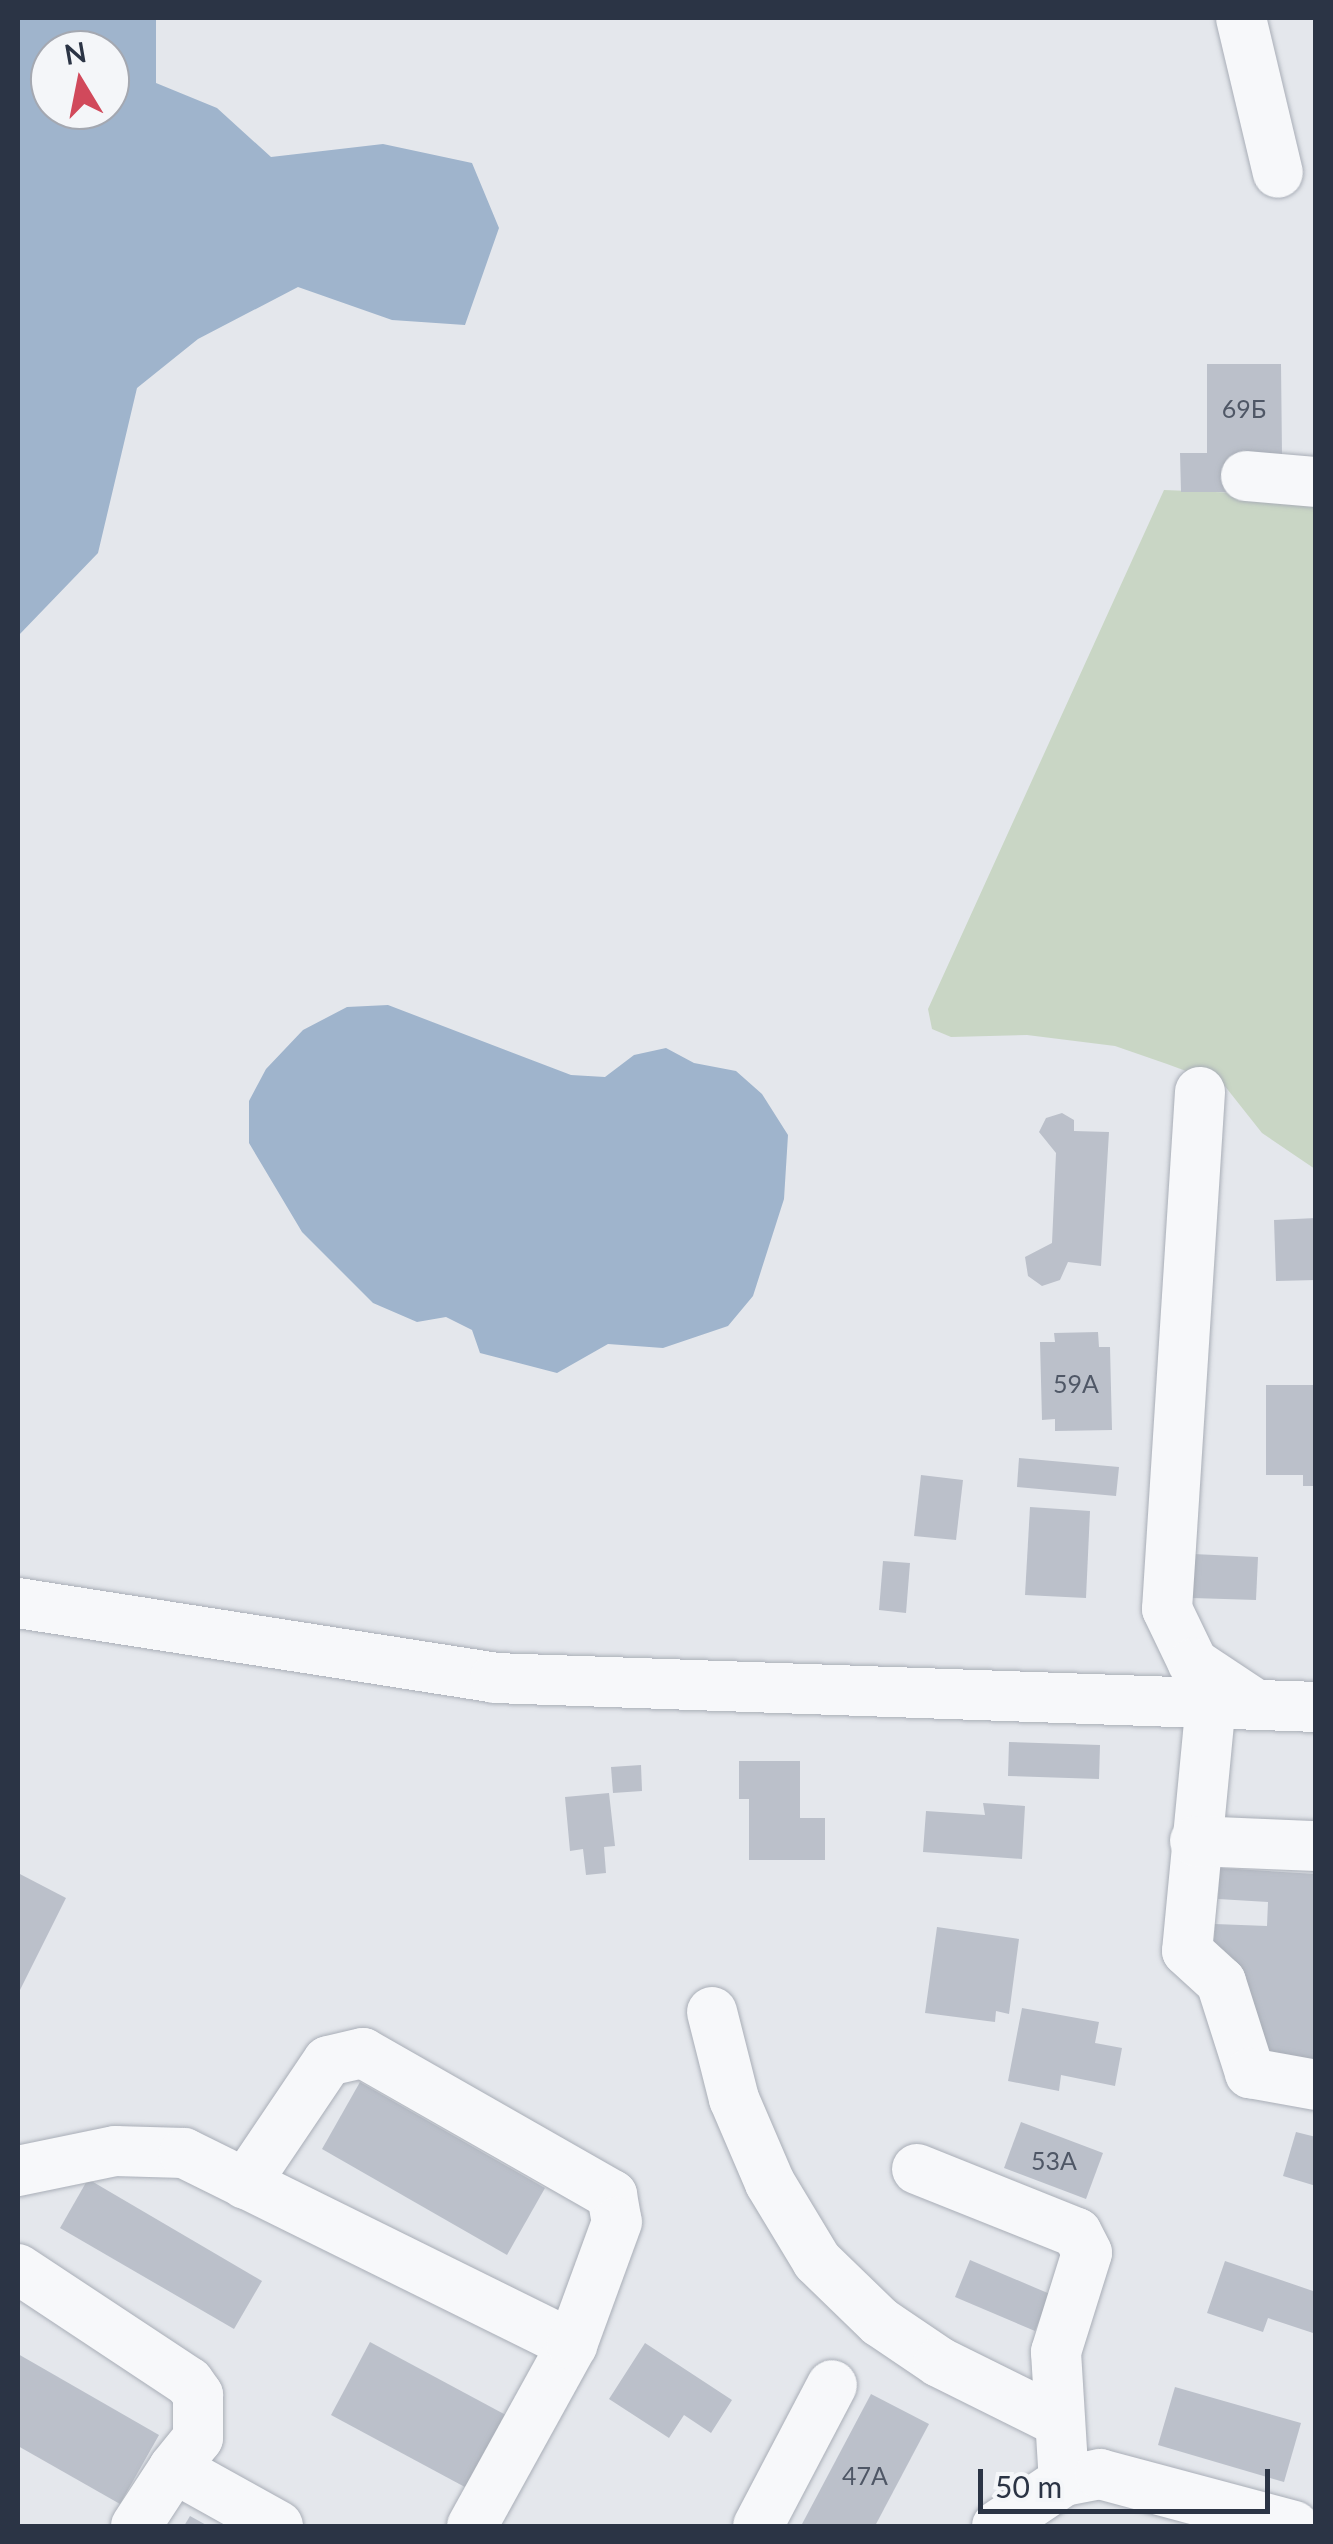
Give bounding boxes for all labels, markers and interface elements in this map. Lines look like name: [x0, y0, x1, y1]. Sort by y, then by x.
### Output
north arrow: [30, 30, 130, 130]
text: N: [62, 34, 89, 71]
house number: 69Б: [1222, 393, 1266, 423]
house number: 59А: [1053, 1368, 1099, 1398]
house number: 53А: [1031, 2145, 1077, 2175]
scale bar: [983, 2449, 1276, 2511]
house number: 47А: [842, 2460, 888, 2490]
text: 50 m: [995, 2468, 1062, 2504]

